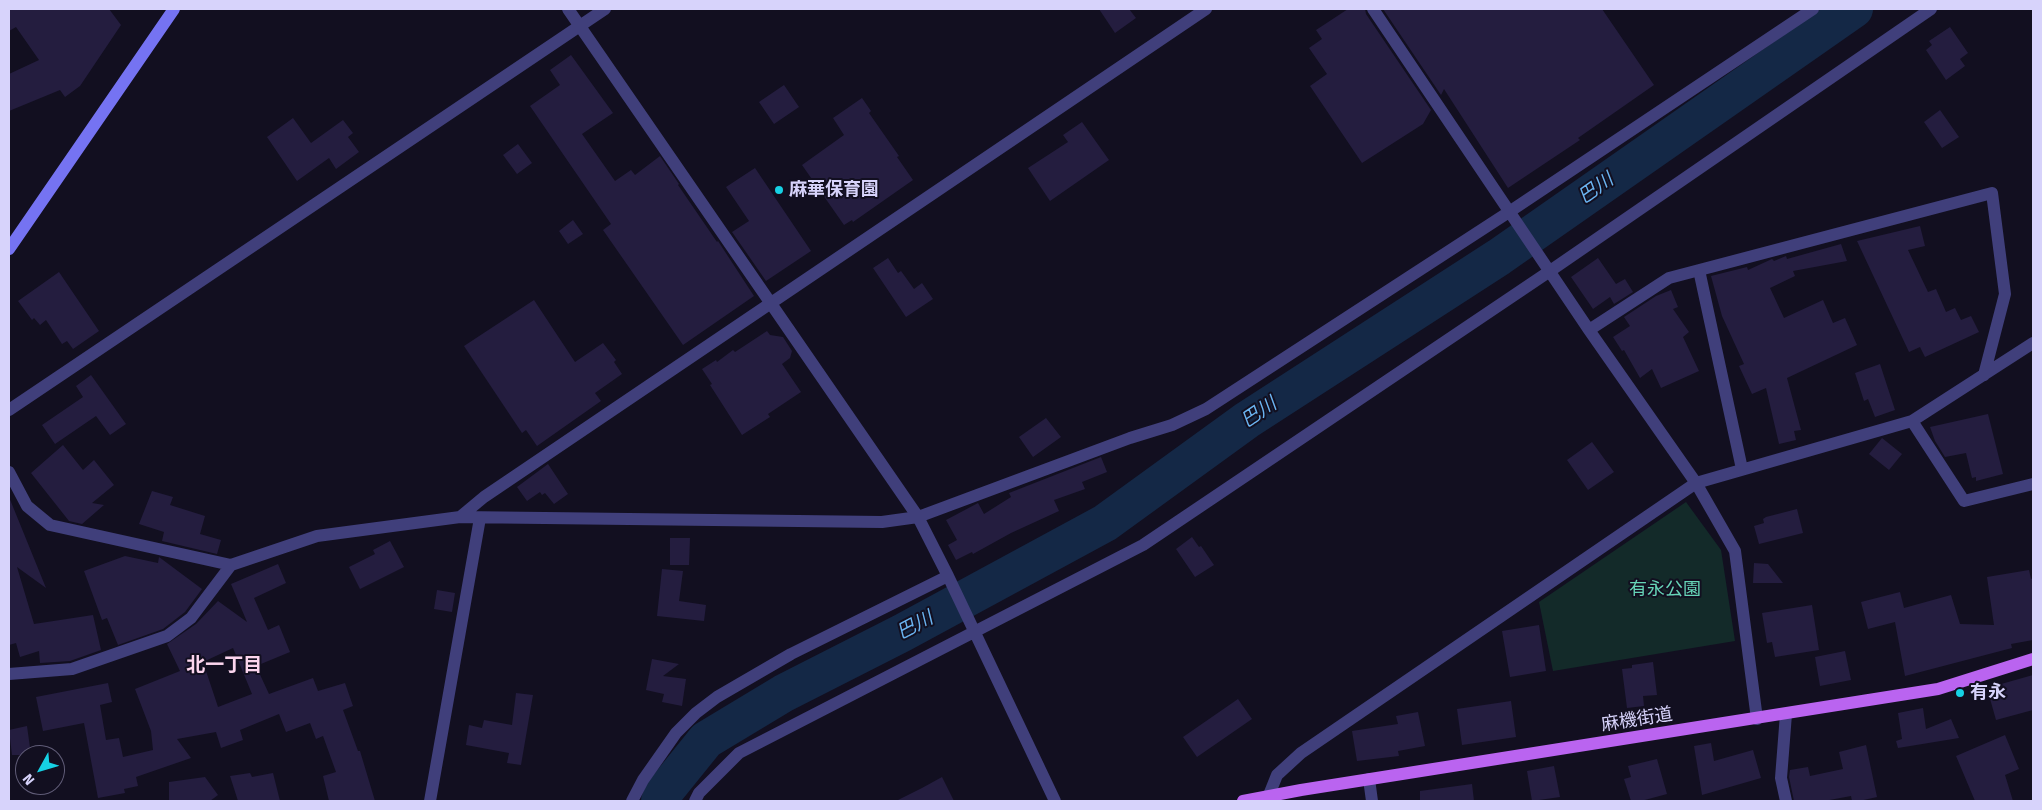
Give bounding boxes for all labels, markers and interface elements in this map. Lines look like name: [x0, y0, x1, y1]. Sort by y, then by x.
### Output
water label: 巴川: [1574, 169, 1618, 209]
place label: 麻華保育園: [789, 179, 879, 201]
marker: 麻華保育園: [773, 184, 785, 196]
water label: 巴川: [1237, 393, 1281, 433]
park label: 有永公園: [1629, 579, 1701, 601]
water label: 巴川: [893, 607, 937, 645]
district label: 北一丁目: [186, 655, 262, 677]
place label: 有永: [1970, 682, 2006, 704]
marker: 有永: [1954, 687, 1966, 699]
street label: 麻機街道: [1600, 704, 1674, 736]
north arrow: [15, 745, 65, 795]
text: N: [19, 770, 38, 788]

